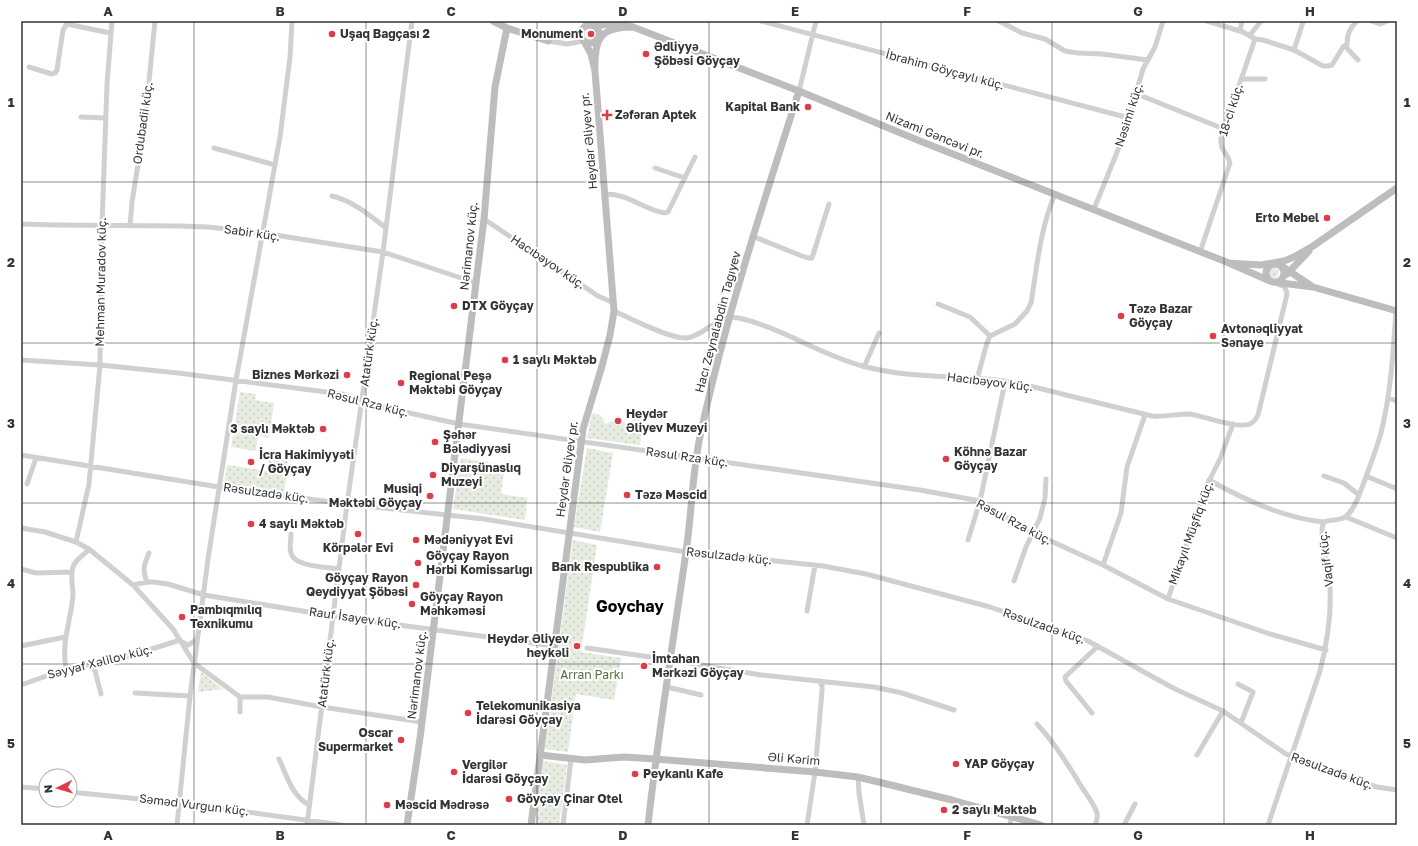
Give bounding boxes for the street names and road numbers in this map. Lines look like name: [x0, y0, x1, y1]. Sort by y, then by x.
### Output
street label: İbrahim Göyçaylı küç.: [884, 46, 1006, 93]
street label: Ordubadii küç.: [129, 81, 156, 165]
street label: Nəsimi küç.: [1111, 81, 1146, 149]
street label: 18-ci küç.: [1215, 82, 1246, 138]
street label: Heydər Əliyev pr.: [577, 92, 600, 190]
street label: Nizami Gəncəvi pr.: [884, 108, 987, 161]
street label: Nərimanov küç.: [456, 201, 481, 291]
street label: Mehman Muradov küç.: [92, 217, 109, 347]
street label: Sabir küç.: [223, 221, 281, 244]
street label: Hacıbəyov küç.: [508, 231, 588, 292]
street label: Hacı Zeynalabdin Tağıyev: [691, 249, 744, 394]
street label: Atatürk küç.: [356, 316, 381, 387]
street label: Hacıbəyov küç.: [946, 369, 1034, 394]
street label: Rəsul Rza küç.: [326, 385, 410, 420]
street label: Heydər Əliyev pr.: [552, 420, 581, 518]
street label: Rəsul Rza küç.: [645, 443, 729, 470]
street label: Rəsulzadə küç.: [222, 479, 310, 506]
street label: Mikayıl Müşfiq küç.: [1165, 479, 1216, 587]
street label: Rəsul Rza küç.: [974, 495, 1055, 548]
street label: Vaqif küç.: [1315, 530, 1336, 588]
street label: Rəsulzadə küç.: [685, 544, 773, 567]
street label: Rauf İsayev küç.: [308, 604, 402, 631]
street label: Rəsulzadə küç.: [1001, 604, 1087, 647]
street label: Nərimanov küç.: [404, 630, 429, 720]
street label: Atatürk küç.: [314, 638, 337, 708]
street label: Səyyaf Xəlilov küç.: [46, 641, 154, 682]
street label: Əli Kərim: [767, 749, 821, 768]
street label: Rəsulzadə küç.: [1289, 749, 1375, 792]
street label: Səməd Vurğun küç.: [138, 790, 250, 819]

